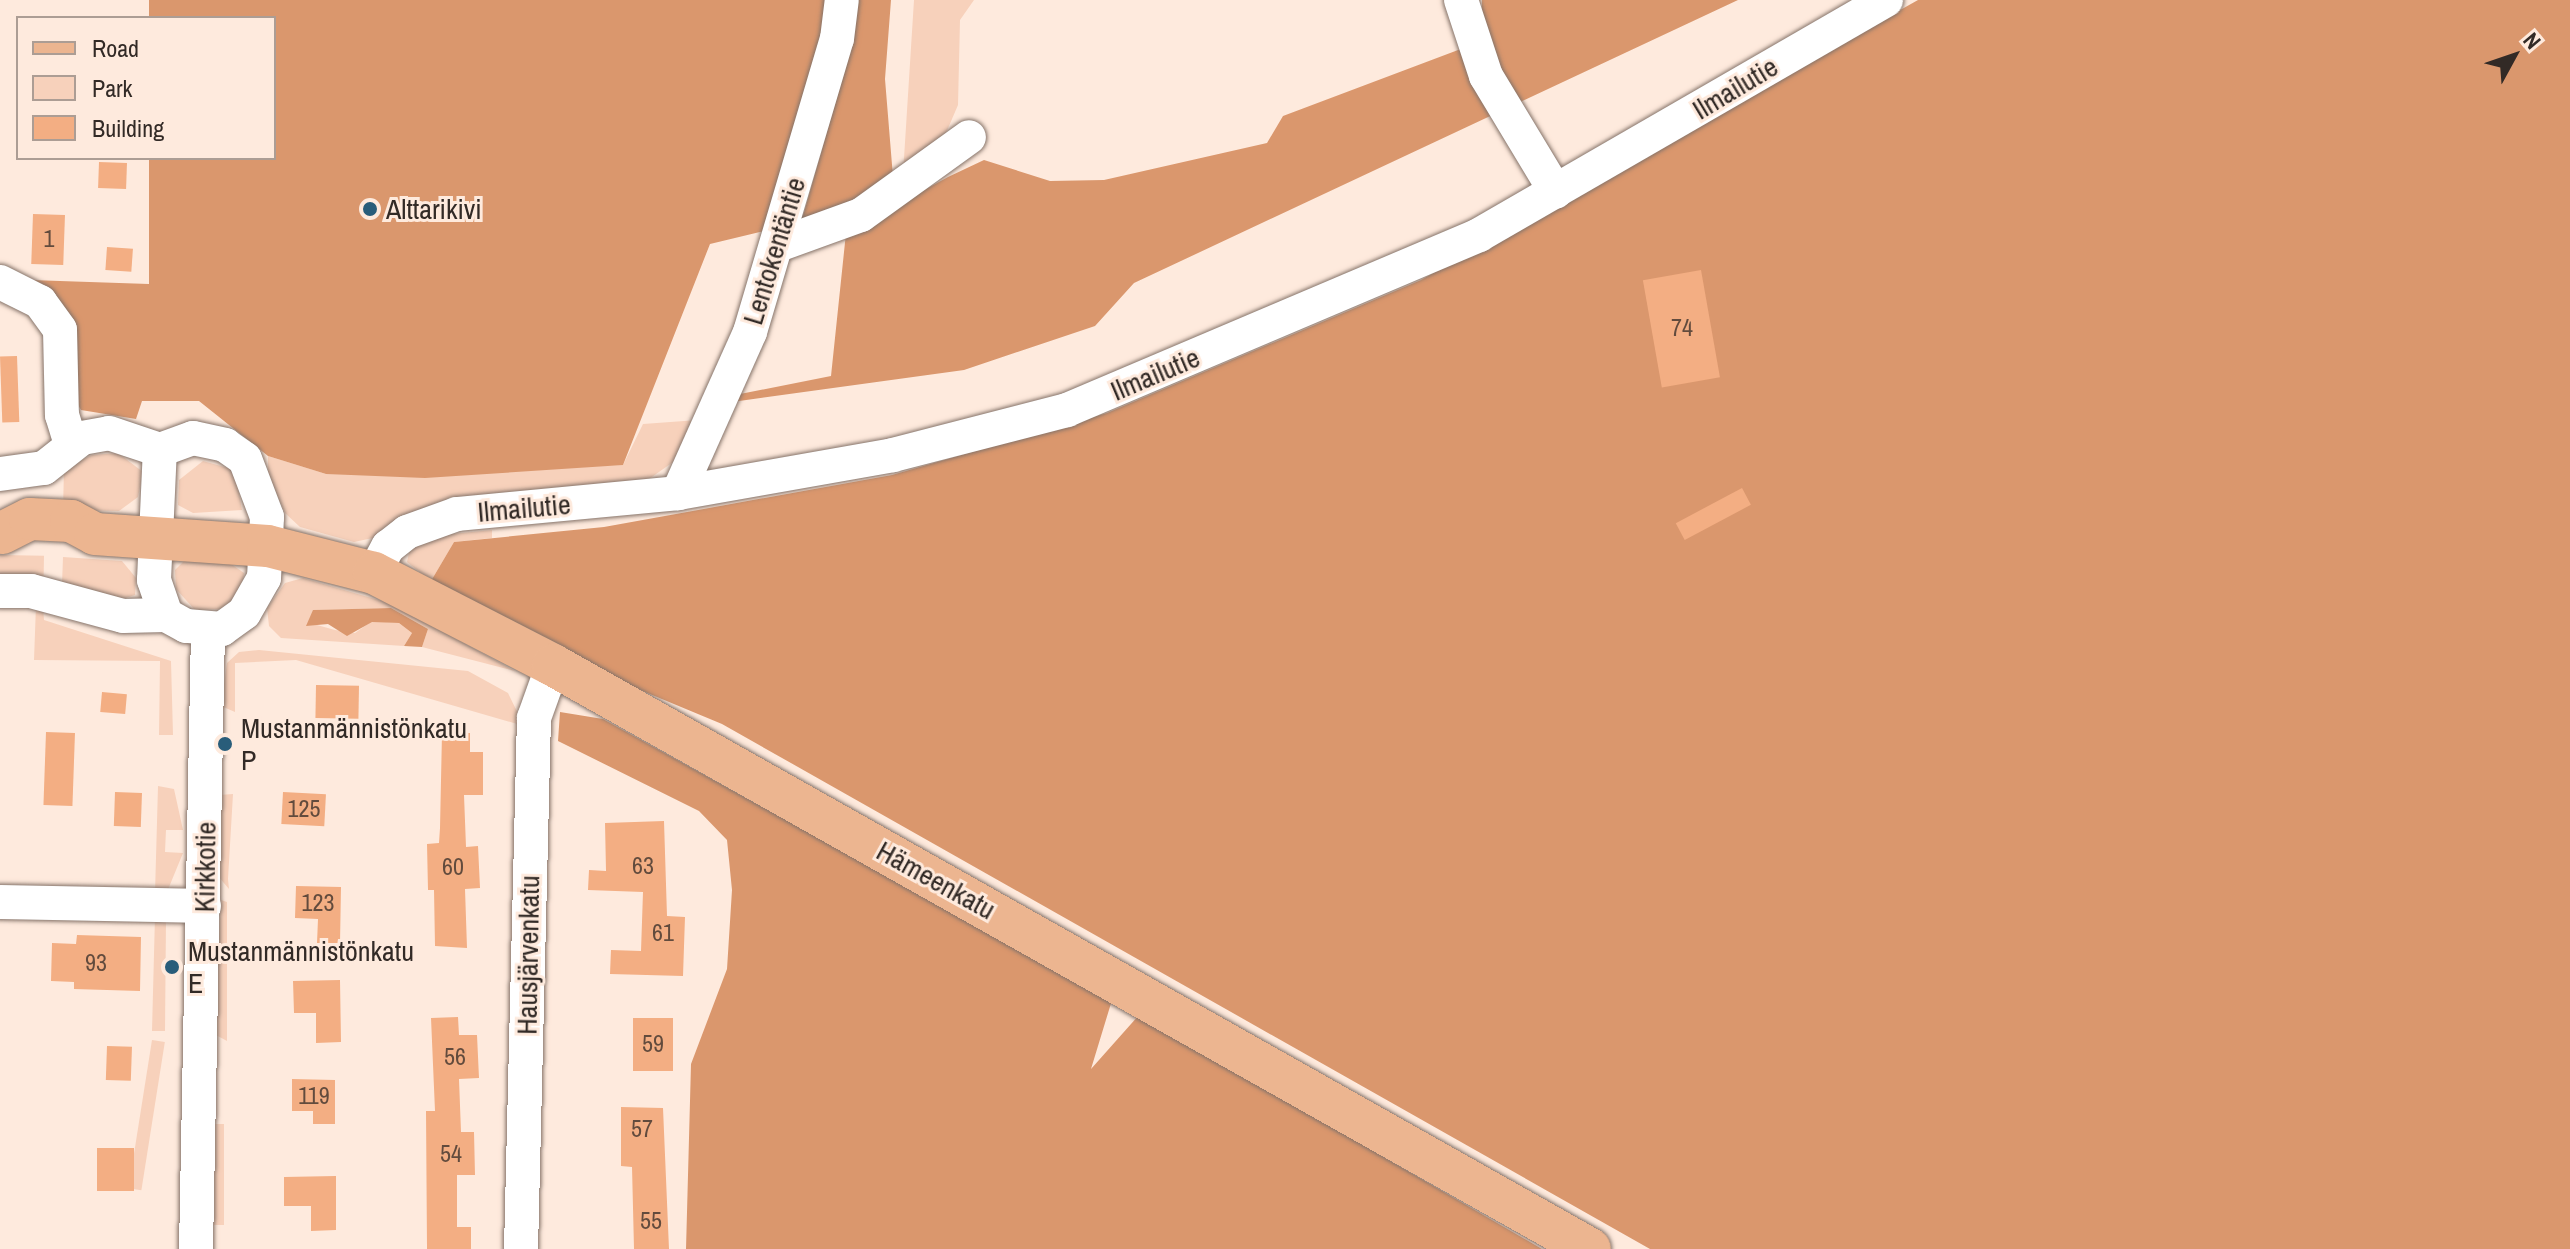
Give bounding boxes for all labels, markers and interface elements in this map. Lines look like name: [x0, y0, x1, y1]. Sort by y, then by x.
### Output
legend: [16, 16, 276, 160]
north arrow: [2474, 16, 2554, 96]
text: N: [2517, 26, 2548, 55]
text: Road: [92, 32, 139, 64]
street label: Ilmailutie: [1686, 50, 1784, 126]
text: Park: [92, 72, 132, 104]
text: Building: [92, 112, 164, 144]
street label: Lentokentäntie: [736, 173, 812, 329]
place label: Alttarikivi: [386, 192, 482, 226]
marker: Alttarikivi: [361, 200, 379, 218]
house number: 1: [44, 225, 54, 253]
house number: 74: [1671, 314, 1693, 342]
street label: Ilmailutie: [1106, 340, 1204, 408]
street label: Ilmailutie: [476, 487, 572, 529]
place label: Mustanmännistönkatu P: [241, 711, 467, 777]
marker: Mustanmännistönkatu P: [216, 735, 234, 753]
house number: 125: [288, 795, 320, 823]
street label: Kirkkotie: [187, 821, 223, 913]
street label: Hämeenkatu: [871, 834, 1001, 926]
house number: 63: [632, 852, 654, 880]
house number: 60: [442, 853, 464, 881]
street label: Hausjärvenkatu: [510, 875, 546, 1035]
house number: 123: [302, 889, 334, 917]
house number: 61: [652, 919, 674, 947]
place label: Mustanmännistönkatu E: [188, 934, 414, 1000]
house number: 93: [85, 949, 107, 977]
marker: Mustanmännistönkatu E: [163, 958, 181, 976]
house number: 59: [642, 1030, 664, 1058]
house number: 56: [444, 1043, 466, 1071]
house number: 119: [298, 1082, 330, 1110]
house number: 57: [631, 1115, 653, 1143]
house number: 54: [440, 1140, 462, 1168]
house number: 55: [640, 1207, 662, 1235]

